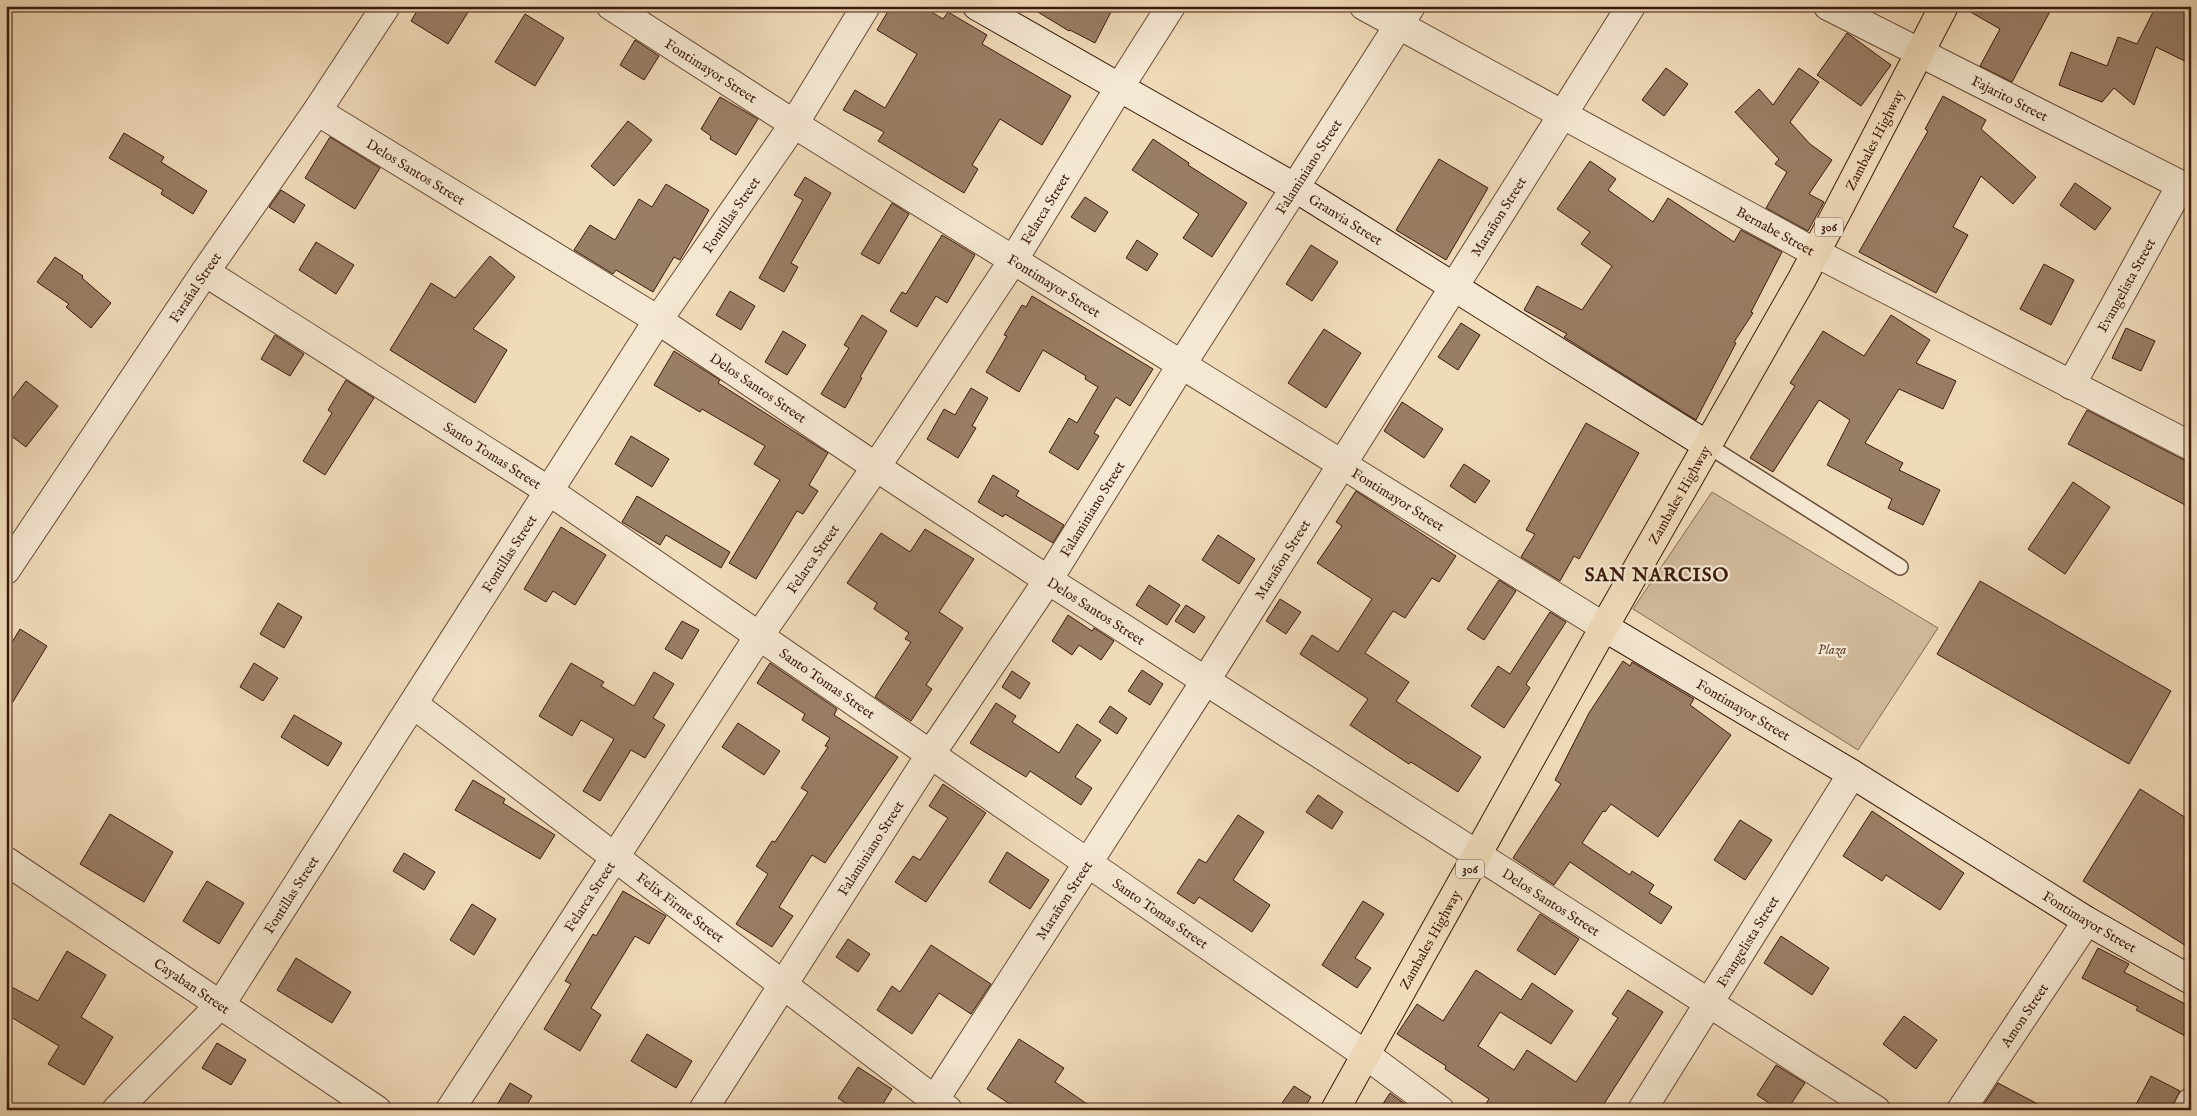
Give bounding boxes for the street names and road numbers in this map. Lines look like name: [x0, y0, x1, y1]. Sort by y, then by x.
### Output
street label: Fontimayor Street: [661, 35, 760, 108]
street label: Fajarito Street: [1968, 72, 2051, 126]
street label: Zambales Highway: [1842, 87, 1909, 194]
street label: Falaminiano Street: [1272, 116, 1346, 218]
street label: Delos Santos Street: [363, 135, 468, 210]
street label: Felarca Street: [1017, 170, 1074, 248]
street label: Fontillas Street: [699, 174, 765, 257]
street label: Marañon Street: [1467, 174, 1531, 260]
street label: Granvia Street: [1305, 190, 1386, 250]
street label: Bernabe Street: [1733, 203, 1817, 260]
road number: 306: [1815, 218, 1843, 236]
street label: Evangelista Street: [2094, 235, 2160, 336]
street label: Farañal Street: [166, 249, 226, 327]
street label: Fontimayor Street: [1004, 251, 1104, 322]
street label: Delos Santos Street: [706, 350, 810, 428]
street label: Santo Tomas Street: [440, 418, 544, 494]
street label: Zambales Highway: [1645, 442, 1715, 548]
street label: Falaminiano Street: [1056, 458, 1129, 561]
street label: Fontimayor Street: [1348, 464, 1448, 536]
street label: Fontillas Street: [478, 511, 541, 596]
street label: Marañon Street: [1251, 516, 1315, 603]
street label: Felarca Street: [783, 521, 844, 597]
street label: Delos Santos Street: [1043, 574, 1148, 650]
street label: Santo Tomas Street: [775, 645, 878, 723]
street label: Fontimayor Street: [1693, 676, 1793, 745]
street label: Falaminiano Street: [834, 797, 909, 899]
street label: Fontillas Street: [260, 853, 323, 937]
street label: Marañon Street: [1032, 857, 1097, 944]
street label: Felarca Street: [561, 858, 620, 935]
road number: 306: [1456, 860, 1484, 879]
street label: Delos Santos Street: [1498, 865, 1603, 941]
street label: Felix Firme Street: [633, 869, 728, 947]
street label: Santo Tomas Street: [1109, 875, 1212, 953]
street label: Zambales Highway: [1396, 887, 1466, 993]
street label: Fontimayor Street: [2039, 887, 2139, 957]
street label: Evangelista Street: [1713, 892, 1784, 991]
street label: Cayaban Street: [150, 955, 233, 1019]
street label: Amon Street: [1997, 980, 2053, 1052]

